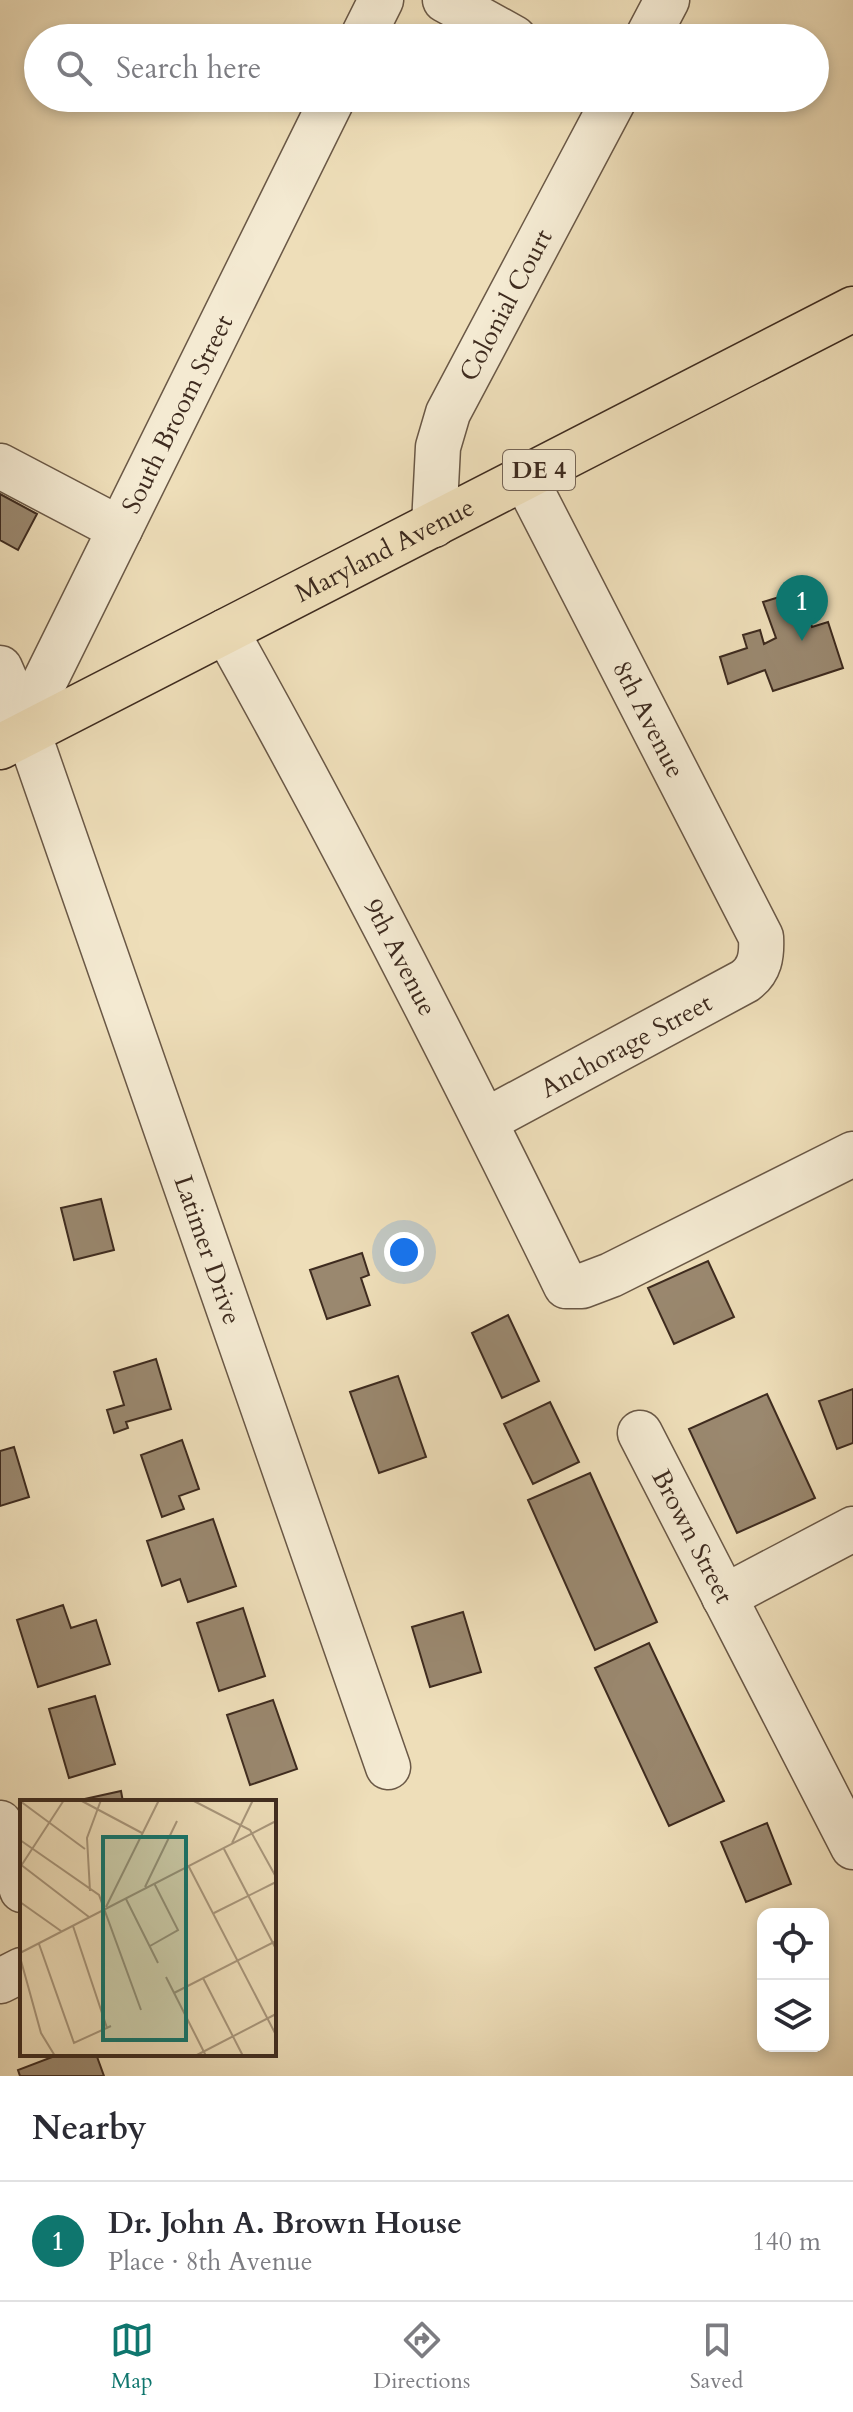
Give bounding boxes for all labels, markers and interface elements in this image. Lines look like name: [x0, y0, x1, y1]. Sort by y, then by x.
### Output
search box: [24, 24, 829, 112]
icon: search: [52, 46, 96, 90]
text: Search here: [116, 48, 261, 89]
street label: Colonial Court: [451, 223, 560, 387]
street label: South Broom Street: [113, 309, 241, 520]
road number: DE 4: [503, 450, 575, 490]
street label: Maryland Avenue: [289, 490, 480, 611]
pin: 1: [776, 575, 828, 641]
street label: 8th Avenue: [604, 655, 693, 784]
street label: 9th Avenue: [356, 893, 445, 1022]
street label: Anchorage Street: [534, 985, 718, 1106]
street label: Latimer Drive: [166, 1171, 250, 1329]
your location: [384, 1232, 424, 1272]
street label: Brown Street: [644, 1463, 742, 1609]
inset map: [20, 1800, 276, 2056]
map controls: [757, 1908, 829, 2052]
button: locate: [757, 1908, 829, 1980]
button: layers: [757, 1980, 829, 2052]
text: Nearby: [32, 2105, 147, 2151]
text: Dr. John A. Brown House: [108, 2203, 462, 2244]
text: 1: [51, 2224, 65, 2259]
text: 140 m: [752, 2224, 821, 2259]
text: Place · 8th Avenue: [108, 2244, 313, 2279]
tab: Map: [110, 2318, 154, 2396]
tab: Directions: [373, 2318, 470, 2396]
tab: Saved: [690, 2318, 743, 2396]

